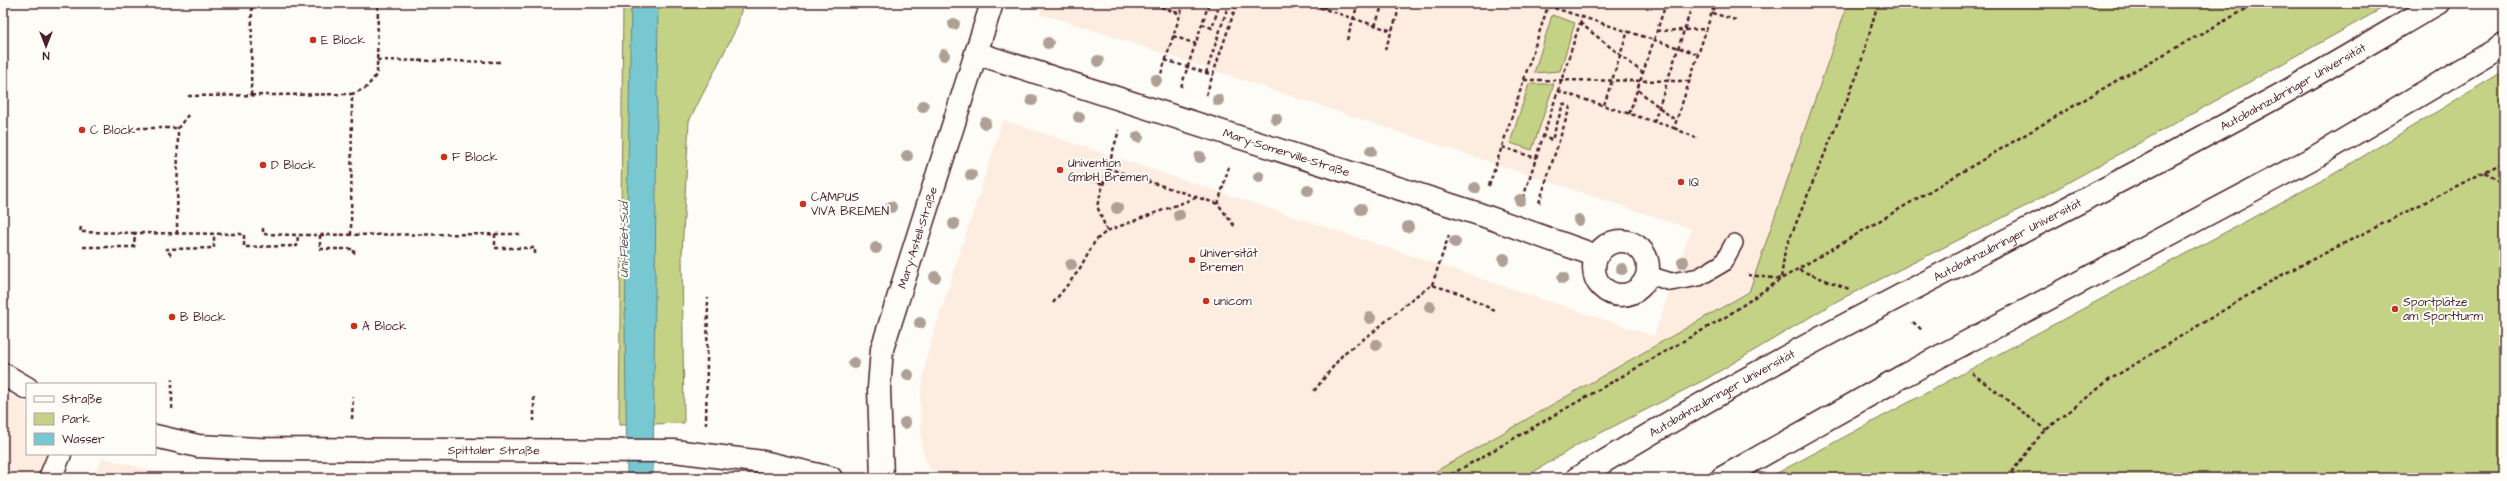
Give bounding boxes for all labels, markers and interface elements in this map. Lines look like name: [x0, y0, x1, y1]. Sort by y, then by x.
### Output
north arrow: [26, 26, 66, 66]
place label: E Block: [321, 32, 366, 49]
marker: E Block: [308, 35, 318, 45]
street label: Autobahnzubringer Universität: [2217, 39, 2369, 135]
text: N: [42, 48, 49, 63]
place label: C Block: [90, 122, 136, 139]
street label: Mary-Somerville-Straße: [1221, 124, 1353, 181]
marker: C Block: [77, 125, 87, 135]
place label: F Block: [452, 149, 498, 166]
marker: F Block: [439, 152, 449, 162]
place label: Univention GmbH Bremen: [1068, 155, 1148, 186]
place label: D Block: [271, 157, 316, 174]
marker: D Block: [258, 160, 268, 170]
marker: Univention GmbH Bremen: [1055, 165, 1065, 175]
place label: IQ: [1689, 174, 1700, 191]
marker: IQ: [1676, 177, 1686, 187]
street label: Mary-Astell-Straße: [893, 184, 942, 291]
place label: CAMPUS VIVA BREMEN: [811, 189, 890, 220]
street label: Autobahnzubringer Universität: [1930, 194, 2085, 285]
marker: CAMPUS VIVA BREMEN: [798, 199, 808, 209]
water label: Uni-Fleet-Süd: [615, 200, 633, 278]
place label: Universität Bremen: [1200, 245, 1258, 276]
marker: Universität Bremen: [1187, 255, 1197, 265]
place label: unicom: [1214, 293, 1252, 310]
place label: Sportplätze am Sportturm: [2403, 294, 2483, 325]
marker: unicom: [1201, 296, 1211, 306]
marker: Sportplätze am Sportturm: [2390, 304, 2400, 314]
place label: B Block: [180, 309, 226, 326]
marker: B Block: [167, 312, 177, 322]
place label: A Block: [362, 318, 407, 335]
marker: A Block: [349, 321, 359, 331]
street label: Autobahnzubringer Universität: [1646, 345, 1798, 441]
legend: [26, 383, 156, 455]
text: Straße: [62, 391, 103, 408]
text: Park: [62, 411, 90, 428]
text: Wasser: [62, 431, 105, 448]
street label: Spittaler Straße: [448, 441, 540, 459]

